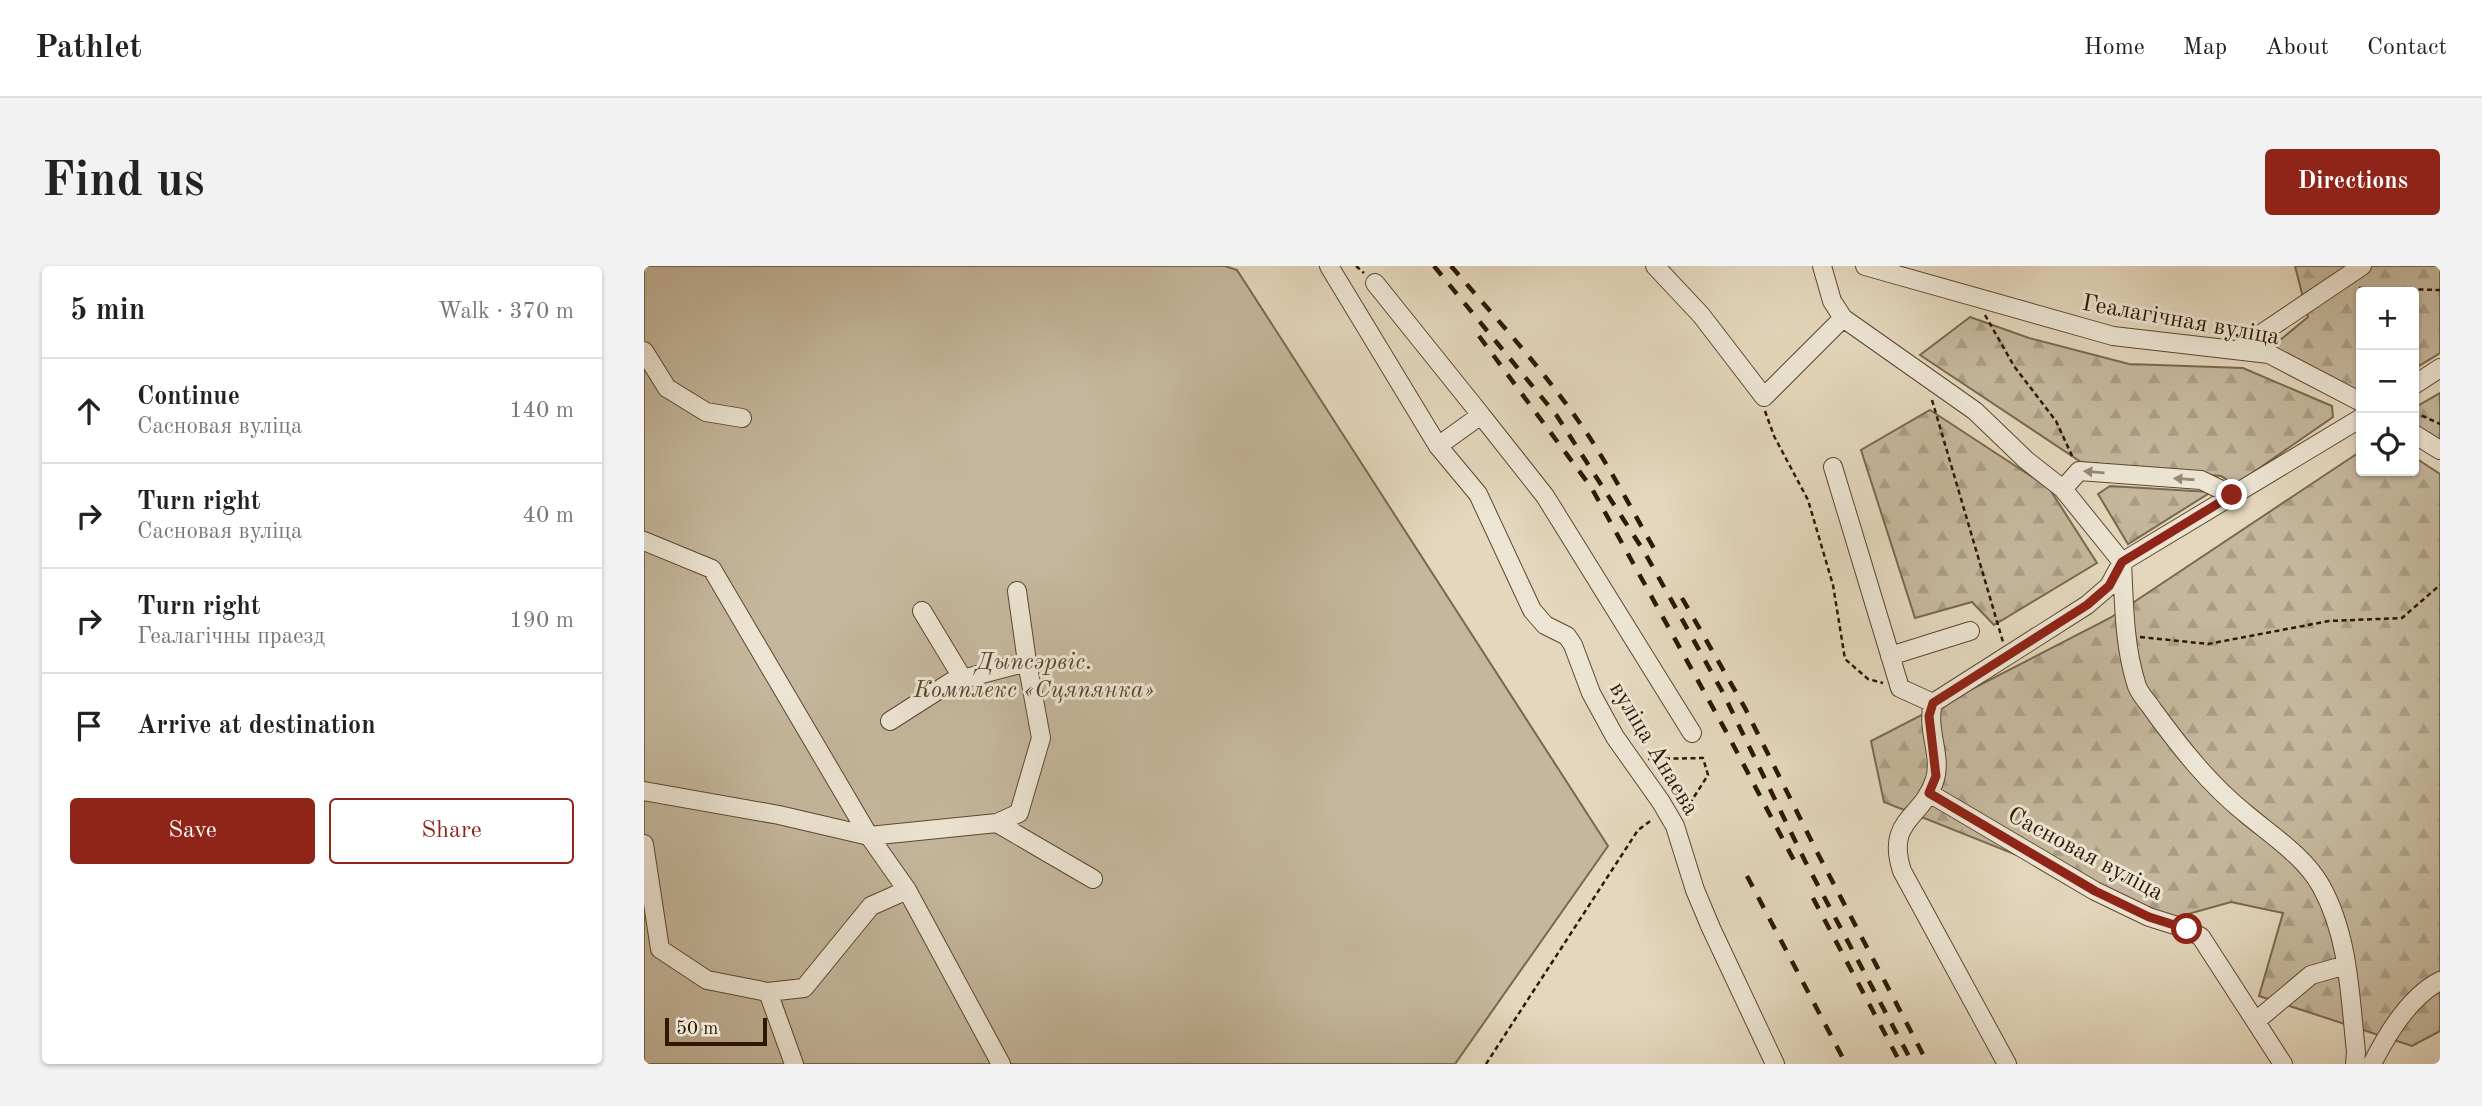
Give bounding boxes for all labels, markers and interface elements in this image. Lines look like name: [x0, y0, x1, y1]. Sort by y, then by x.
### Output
text: Pathlet: [35, 32, 142, 65]
text: Home: [2084, 36, 2145, 60]
text: Map: [2183, 36, 2227, 60]
text: About: [2265, 36, 2329, 60]
text: Contact: [2367, 36, 2447, 60]
button: Directions: [2265, 149, 2440, 215]
text: Find us: [42, 158, 205, 207]
map controls: [2356, 287, 2419, 476]
button: +: [2356, 287, 2419, 350]
street label: Геалагічная вуліца: [2080, 292, 2282, 350]
text: 5 min: [70, 296, 145, 326]
text: Walk · 370 m: [438, 300, 574, 323]
button: −: [2356, 350, 2419, 413]
text: Continue: [137, 384, 240, 410]
icon: ahead: [70, 392, 108, 430]
text: 140 m: [509, 399, 574, 422]
button: locate: [2356, 413, 2419, 476]
text: Сасновая вуліца: [137, 415, 302, 438]
one-way arrow: [2083, 466, 2105, 477]
one-way arrow: [2173, 473, 2195, 484]
route end: [2216, 479, 2247, 510]
text: Turn right: [137, 489, 260, 515]
icon: right: [70, 497, 108, 535]
text: 40 m: [523, 504, 574, 527]
text: Сасновая вуліца: [137, 520, 302, 543]
text: Turn right: [137, 594, 260, 620]
icon: right: [70, 602, 108, 640]
text: 190 m: [509, 609, 574, 632]
text: Геалагічны праезд: [137, 625, 325, 648]
park label: Дыпсэрвіс. Комплекс «Сцяпянка»: [913, 651, 1154, 703]
street label: вуліца Анаева: [1604, 678, 1703, 820]
icon: arrive: [70, 707, 108, 745]
text: Arrive at destination: [137, 713, 376, 739]
button: Save: [70, 798, 315, 864]
button: Share: [329, 798, 574, 864]
street label: Сасновая вуліца: [2003, 804, 2167, 906]
route start: [2171, 913, 2202, 944]
scale bar: [665, 1015, 766, 1047]
text: 50 m: [676, 1020, 718, 1039]

